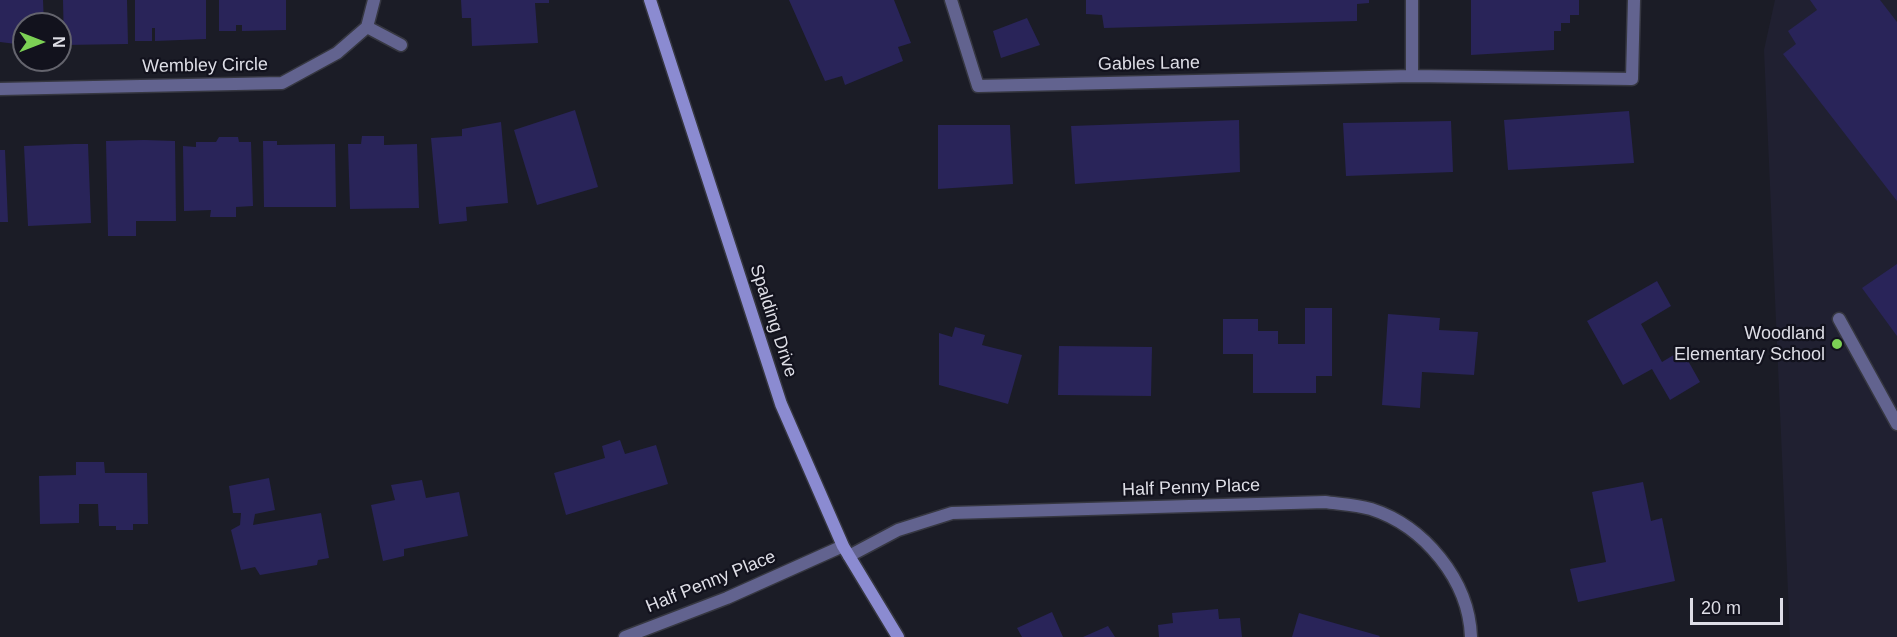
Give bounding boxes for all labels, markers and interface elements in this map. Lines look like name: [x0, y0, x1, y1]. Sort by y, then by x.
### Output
north arrow: [12, 12, 72, 72]
text: N: [50, 36, 67, 48]
street label: Gables Lane: [1098, 52, 1200, 76]
street label: Wembley Circle: [142, 54, 268, 78]
street label: Spalding Drive: [745, 262, 801, 380]
place label: Woodland Elementary School: [1674, 323, 1825, 366]
marker: Woodland Elementary School: [1830, 337, 1844, 351]
street label: Half Penny Place: [1122, 475, 1260, 501]
street label: Half Penny Place: [643, 546, 779, 618]
scale bar: [1693, 586, 1786, 624]
text: 20 m: [1701, 598, 1741, 618]

